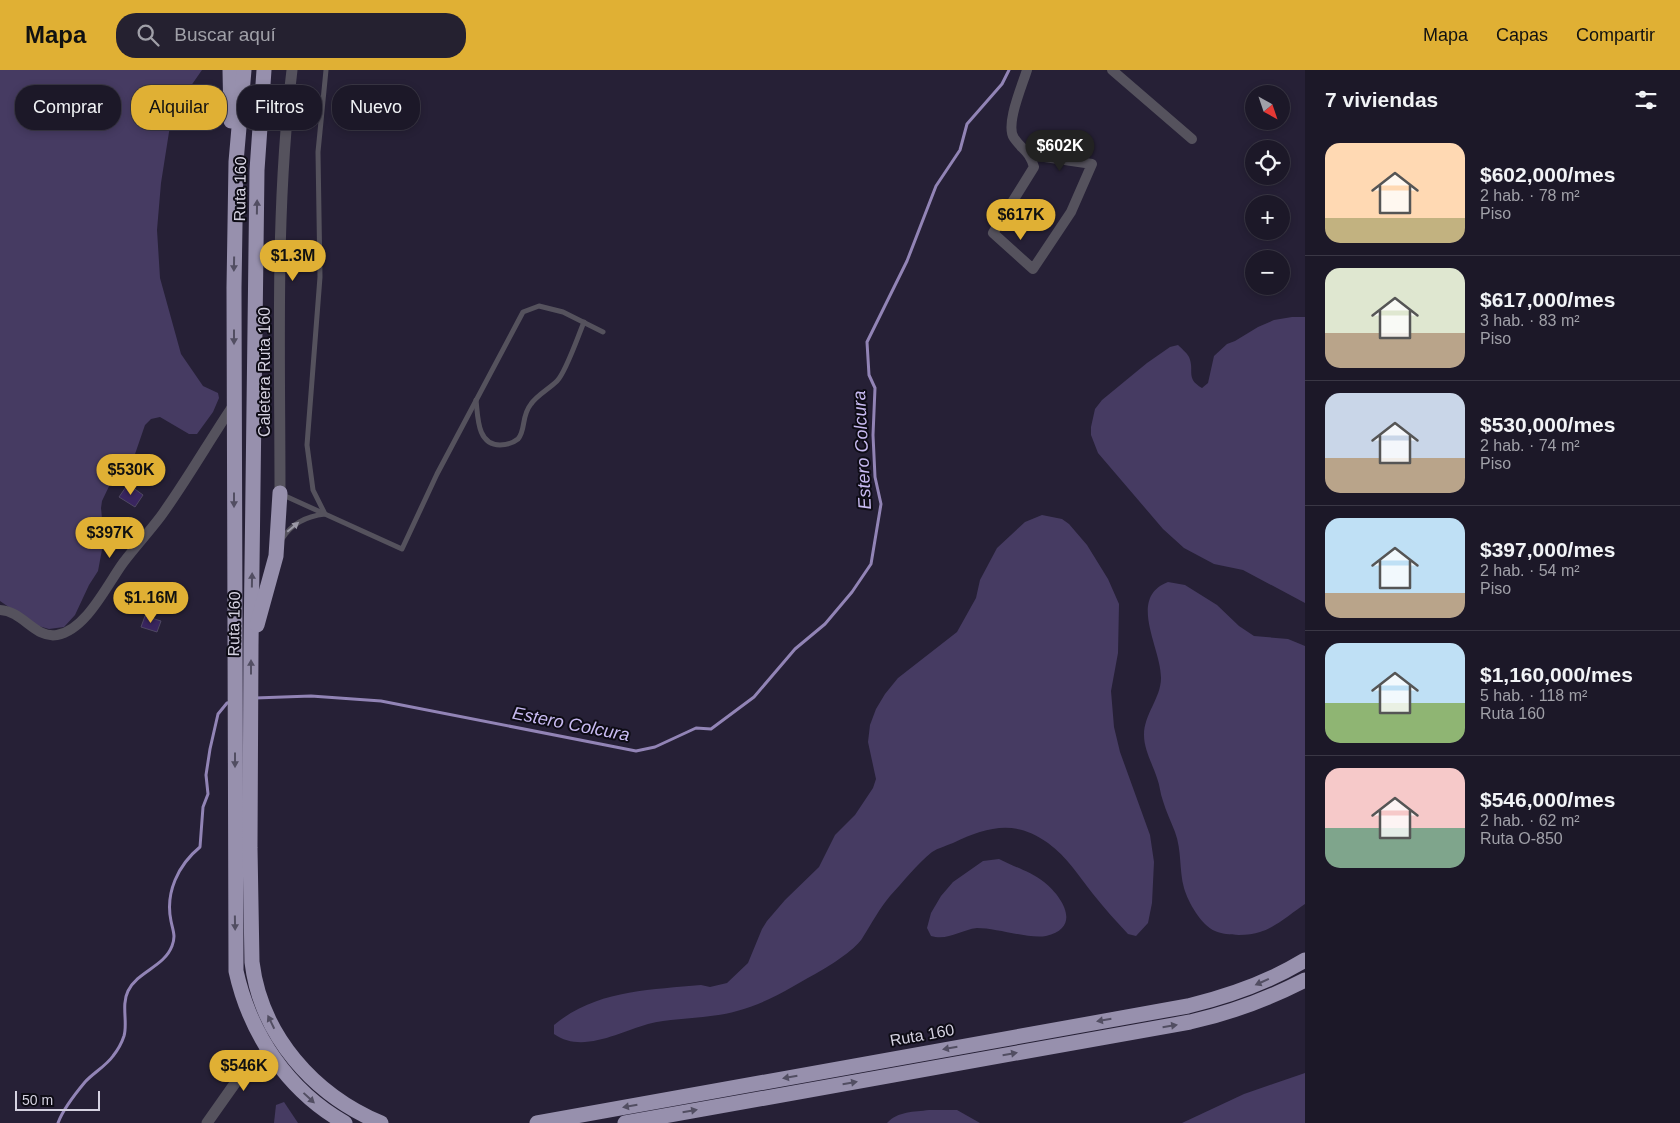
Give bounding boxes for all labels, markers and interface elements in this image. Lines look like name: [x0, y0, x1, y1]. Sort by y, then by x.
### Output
search box: [116, 13, 466, 58]
text: Mapa: [25, 21, 86, 48]
icon: search: [134, 21, 162, 49]
text: Buscar aquí: [174, 24, 276, 45]
text: Mapa: [1423, 25, 1468, 45]
text: Capas: [1496, 25, 1548, 45]
text: Compartir: [1576, 25, 1655, 45]
chip: Comprar: [15, 85, 121, 130]
chip: Alquilar: [131, 85, 227, 130]
chip: Filtros: [237, 85, 322, 130]
chip: Nuevo: [332, 85, 420, 130]
north arrow: [1245, 85, 1290, 130]
map controls: [1245, 85, 1290, 295]
icon: filters: [1632, 86, 1660, 114]
text: 7 viviendas: [1325, 88, 1438, 111]
pin: $602K: [1025, 129, 1095, 172]
text: $602K: [1036, 137, 1084, 154]
button: locate: [1245, 140, 1290, 185]
street label: Ruta 160: [231, 156, 249, 222]
icon: home: [1365, 163, 1425, 223]
text: $602,000/mes: [1480, 163, 1615, 186]
text: 2 hab. · 78 m²: [1480, 187, 1580, 204]
button: +: [1245, 195, 1290, 240]
pin: $617K: [986, 198, 1056, 241]
one-way arrow: [253, 199, 261, 215]
text: Piso: [1480, 205, 1511, 222]
text: $617K: [997, 206, 1045, 223]
pin: $1.3M: [258, 240, 328, 282]
text: $1.3M: [271, 247, 315, 264]
button: −: [1245, 250, 1290, 295]
one-way arrow: [230, 256, 238, 272]
icon: home: [1365, 288, 1425, 348]
text: $617,000/mes: [1480, 288, 1615, 311]
street label: Caletera Ruta 160: [256, 307, 273, 437]
text: 3 hab. · 83 m²: [1480, 312, 1580, 329]
one-way arrow: [230, 329, 238, 345]
text: Piso: [1480, 330, 1511, 347]
water label: Estero Colcura: [849, 390, 875, 510]
icon: home: [1365, 413, 1425, 473]
text: $530,000/mes: [1480, 413, 1615, 436]
text: 2 hab. · 74 m²: [1480, 437, 1580, 454]
pin: $530K: [96, 454, 166, 496]
text: Piso: [1480, 455, 1511, 472]
text: $530K: [107, 461, 155, 478]
one-way arrow: [230, 492, 238, 508]
pin: $397K: [75, 516, 145, 559]
one-way arrow: [287, 522, 299, 533]
text: $397K: [86, 524, 134, 541]
icon: home: [1365, 538, 1425, 598]
text: $397,000/mes: [1480, 538, 1615, 561]
text: 2 hab. · 54 m²: [1480, 562, 1580, 579]
one-way arrow: [248, 572, 256, 588]
text: Piso: [1480, 580, 1511, 597]
pin: $1.16M: [110, 582, 192, 624]
text: $1.16M: [124, 589, 178, 606]
street label: Ruta 160: [225, 591, 243, 657]
one-way arrow: [247, 659, 255, 675]
icon: home: [1365, 663, 1425, 723]
text: $1,160,000/mes: [1480, 663, 1633, 686]
text: 5 hab. · 118 m²: [1480, 687, 1587, 704]
water label: Estero Colcura: [511, 703, 631, 745]
text: Ruta 160: [1480, 705, 1545, 722]
one-way arrow: [231, 752, 239, 768]
icon: home: [1365, 788, 1425, 848]
text: $546,000/mes: [1480, 788, 1615, 811]
text: 2 hab. · 62 m²: [1480, 812, 1580, 829]
text: Ruta O-850: [1480, 830, 1563, 847]
one-way arrow: [231, 915, 239, 931]
one-way arrow: [1255, 978, 1269, 986]
one-way arrow: [266, 1015, 274, 1029]
one-way arrow: [1096, 1017, 1112, 1025]
street label: Ruta 160: [889, 1021, 956, 1049]
one-way arrow: [1163, 1021, 1179, 1029]
one-way arrow: [942, 1044, 958, 1052]
pin: $546K: [209, 1050, 279, 1092]
one-way arrow: [1003, 1050, 1019, 1058]
text: $546K: [220, 1057, 268, 1074]
one-way arrow: [782, 1073, 798, 1081]
one-way arrow: [843, 1078, 859, 1086]
scale bar: [15, 1088, 100, 1111]
text: 50 m: [22, 1092, 53, 1108]
one-way arrow: [303, 1092, 315, 1104]
one-way arrow: [623, 1102, 638, 1110]
one-way arrow: [683, 1107, 699, 1115]

